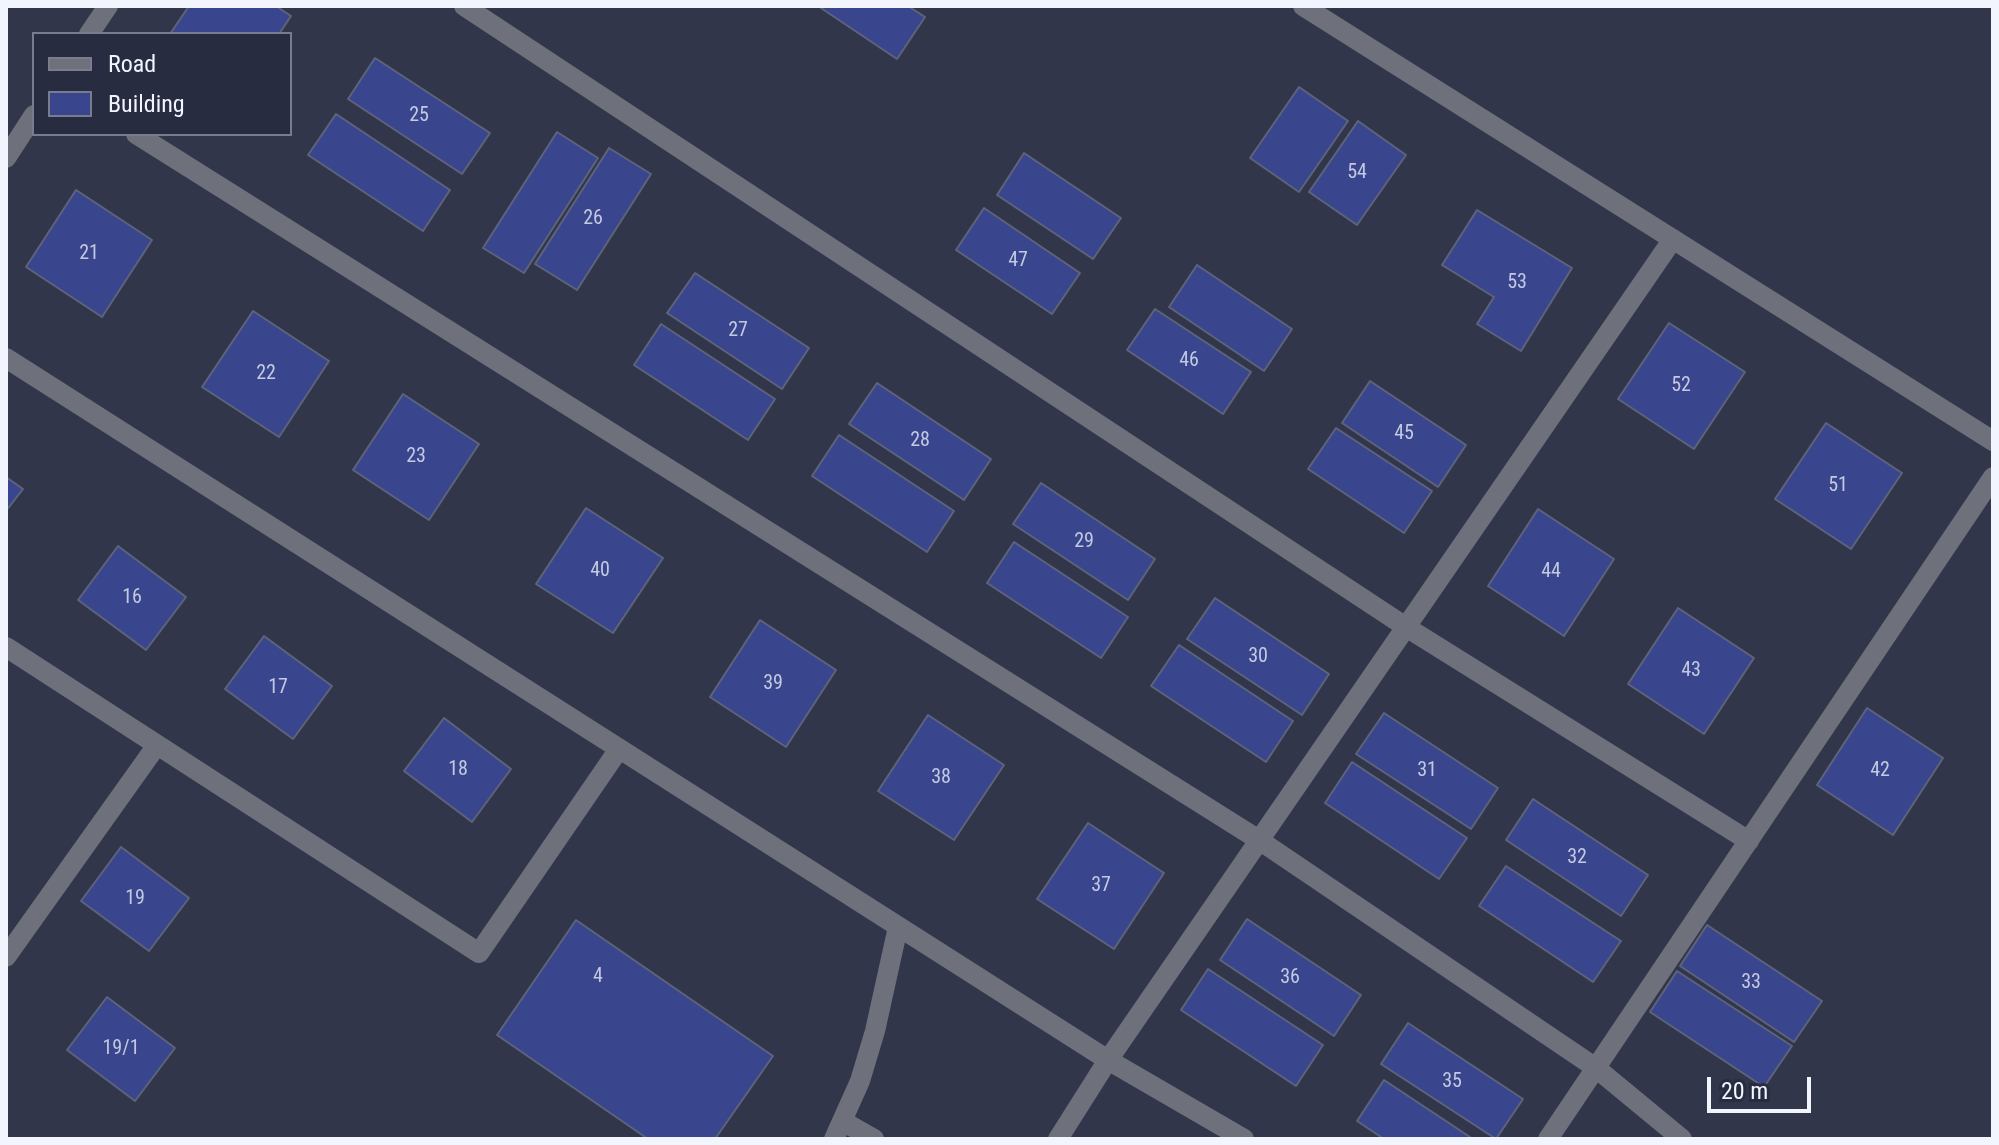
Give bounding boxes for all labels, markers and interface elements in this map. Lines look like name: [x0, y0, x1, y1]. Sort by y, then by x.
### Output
legend: [32, 32, 292, 136]
text: Road: [108, 50, 156, 78]
text: Building: [108, 90, 185, 118]
house number: 25: [409, 104, 429, 128]
house number: 54: [1347, 161, 1367, 185]
house number: 26: [583, 207, 603, 231]
house number: 21: [79, 242, 99, 266]
house number: 47: [1008, 249, 1028, 273]
house number: 53: [1507, 271, 1527, 295]
house number: 27: [728, 319, 748, 343]
house number: 46: [1179, 349, 1199, 373]
house number: 22: [256, 362, 276, 386]
house number: 52: [1671, 374, 1691, 398]
house number: 45: [1394, 422, 1414, 446]
house number: 28: [910, 429, 930, 453]
house number: 23: [406, 445, 426, 469]
house number: 51: [1828, 474, 1848, 498]
house number: 29: [1074, 530, 1094, 554]
house number: 40: [590, 559, 610, 583]
house number: 44: [1541, 560, 1561, 584]
house number: 16: [122, 586, 142, 610]
house number: 30: [1248, 645, 1268, 669]
house number: 43: [1681, 659, 1701, 683]
house number: 39: [763, 672, 783, 696]
house number: 17: [268, 676, 288, 700]
house number: 18: [448, 758, 468, 782]
house number: 31: [1417, 759, 1437, 783]
house number: 42: [1870, 759, 1890, 783]
house number: 38: [931, 766, 951, 790]
house number: 32: [1567, 846, 1587, 870]
house number: 37: [1091, 874, 1111, 898]
house number: 19: [125, 887, 145, 911]
house number: 4: [593, 965, 603, 989]
house number: 36: [1280, 966, 1300, 990]
house number: 33: [1741, 971, 1761, 995]
house number: 19/1: [102, 1037, 140, 1061]
scale bar: [1711, 1061, 1815, 1111]
house number: 35: [1442, 1070, 1462, 1094]
text: 20 m: [1721, 1077, 1768, 1105]

